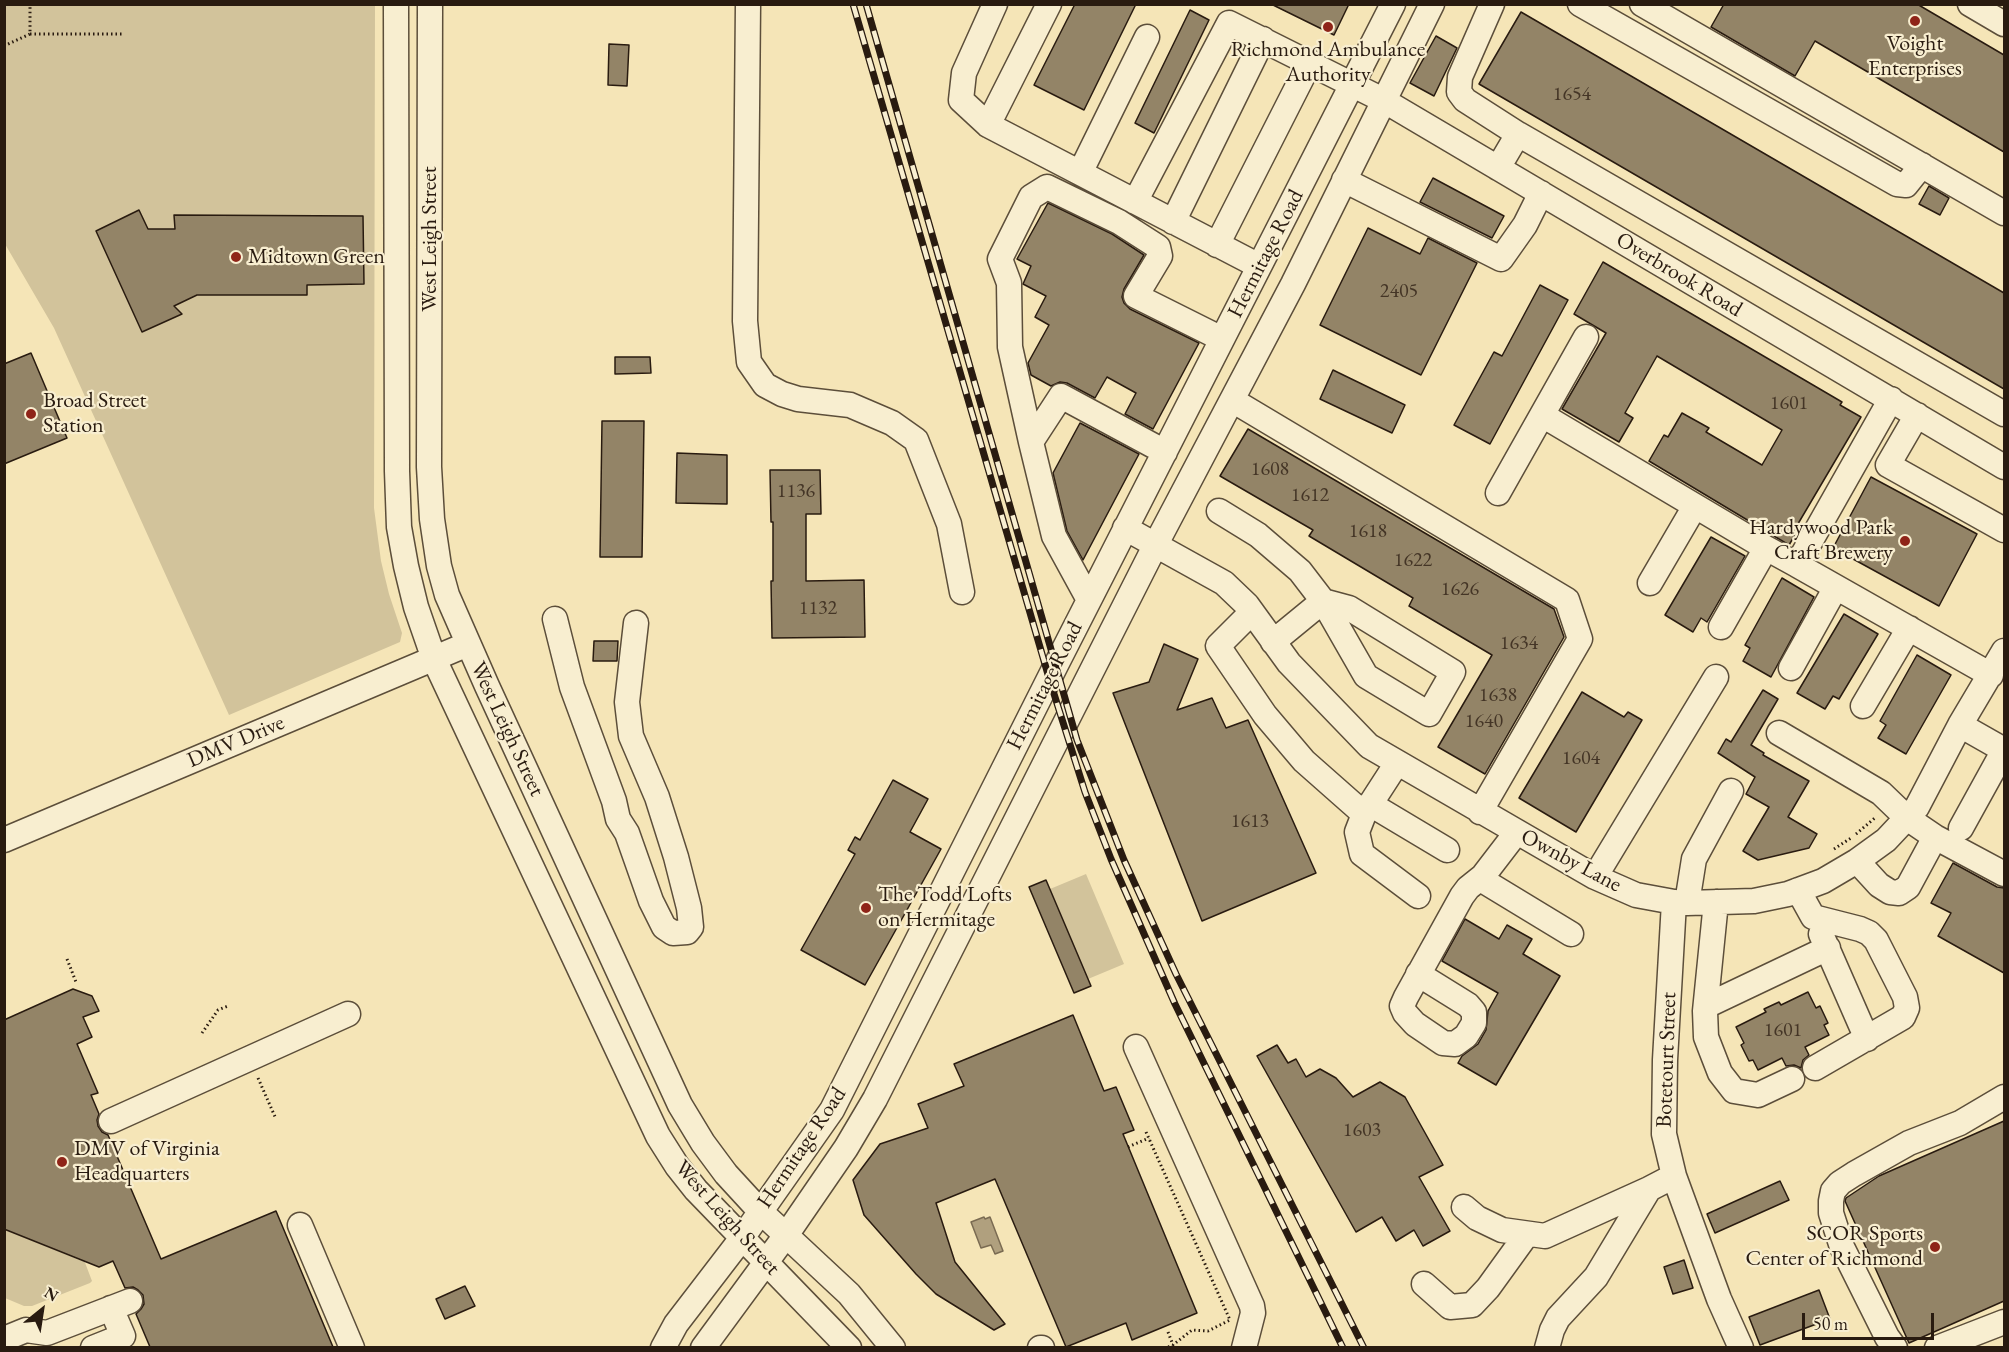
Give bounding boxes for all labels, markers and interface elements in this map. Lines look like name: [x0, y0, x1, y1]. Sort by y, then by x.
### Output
marker: Voight Enterprises: [1908, 14, 1922, 28]
marker: Richmond Ambulance Authority: [1321, 20, 1335, 34]
place label: Voight Enterprises: [1868, 31, 1962, 82]
place label: Richmond Ambulance Authority: [1231, 37, 1425, 88]
house number: 1654: [1553, 83, 1591, 107]
street label: West Leigh Street: [417, 166, 443, 312]
street label: Hermitage Road: [1222, 185, 1310, 323]
street label: Overbrook Road: [1611, 227, 1747, 323]
place label: Midtown Green: [248, 244, 385, 270]
marker: Midtown Green: [229, 250, 243, 264]
house number: 2405: [1380, 280, 1418, 304]
place label: Broad Street Station: [43, 388, 146, 440]
house number: 1601: [1770, 392, 1808, 416]
marker: Broad Street Station: [24, 407, 38, 421]
house number: 1608: [1251, 458, 1289, 482]
house number: 1136: [777, 480, 815, 504]
house number: 1612: [1291, 484, 1329, 508]
place label: Hardywood Park Craft Brewery: [1749, 515, 1893, 566]
house number: 1618: [1349, 520, 1387, 544]
marker: Hardywood Park Craft Brewery: [1898, 534, 1912, 548]
house number: 1622: [1394, 549, 1432, 573]
house number: 1626: [1441, 578, 1479, 602]
house number: 1132: [799, 597, 837, 621]
street label: Hermitage Road: [1001, 617, 1089, 755]
house number: 1634: [1500, 632, 1538, 656]
street label: West Leigh Street: [464, 658, 550, 800]
house number: 1638: [1479, 684, 1517, 708]
street label: DMV Drive: [184, 710, 288, 774]
house number: 1640: [1465, 710, 1503, 734]
house number: 1604: [1562, 747, 1600, 771]
house number: 1613: [1231, 810, 1269, 834]
street label: Ownby Lane: [1516, 823, 1626, 899]
place label: The Todd Lofts on Hermitage: [878, 882, 1012, 933]
marker: The Todd Lofts on Hermitage: [859, 901, 873, 915]
street label: Botetourt Street: [1651, 992, 1683, 1128]
house number: 1601: [1764, 1019, 1802, 1043]
street label: Hermitage Road: [752, 1082, 852, 1214]
house number: 1603: [1343, 1119, 1381, 1143]
place label: DMV of Virginia Headquarters: [74, 1136, 220, 1188]
marker: DMV of Virginia Headquarters: [55, 1155, 69, 1169]
street label: West Leigh Street: [669, 1155, 785, 1281]
place label: SCOR Sports Center of Richmond: [1746, 1221, 1923, 1272]
marker: SCOR Sports Center of Richmond: [1928, 1240, 1942, 1254]
north arrow: [12, 1280, 72, 1340]
text: N: [40, 1282, 62, 1306]
scale bar: [1805, 1301, 1937, 1339]
text: 50 m: [1813, 1312, 1848, 1335]

